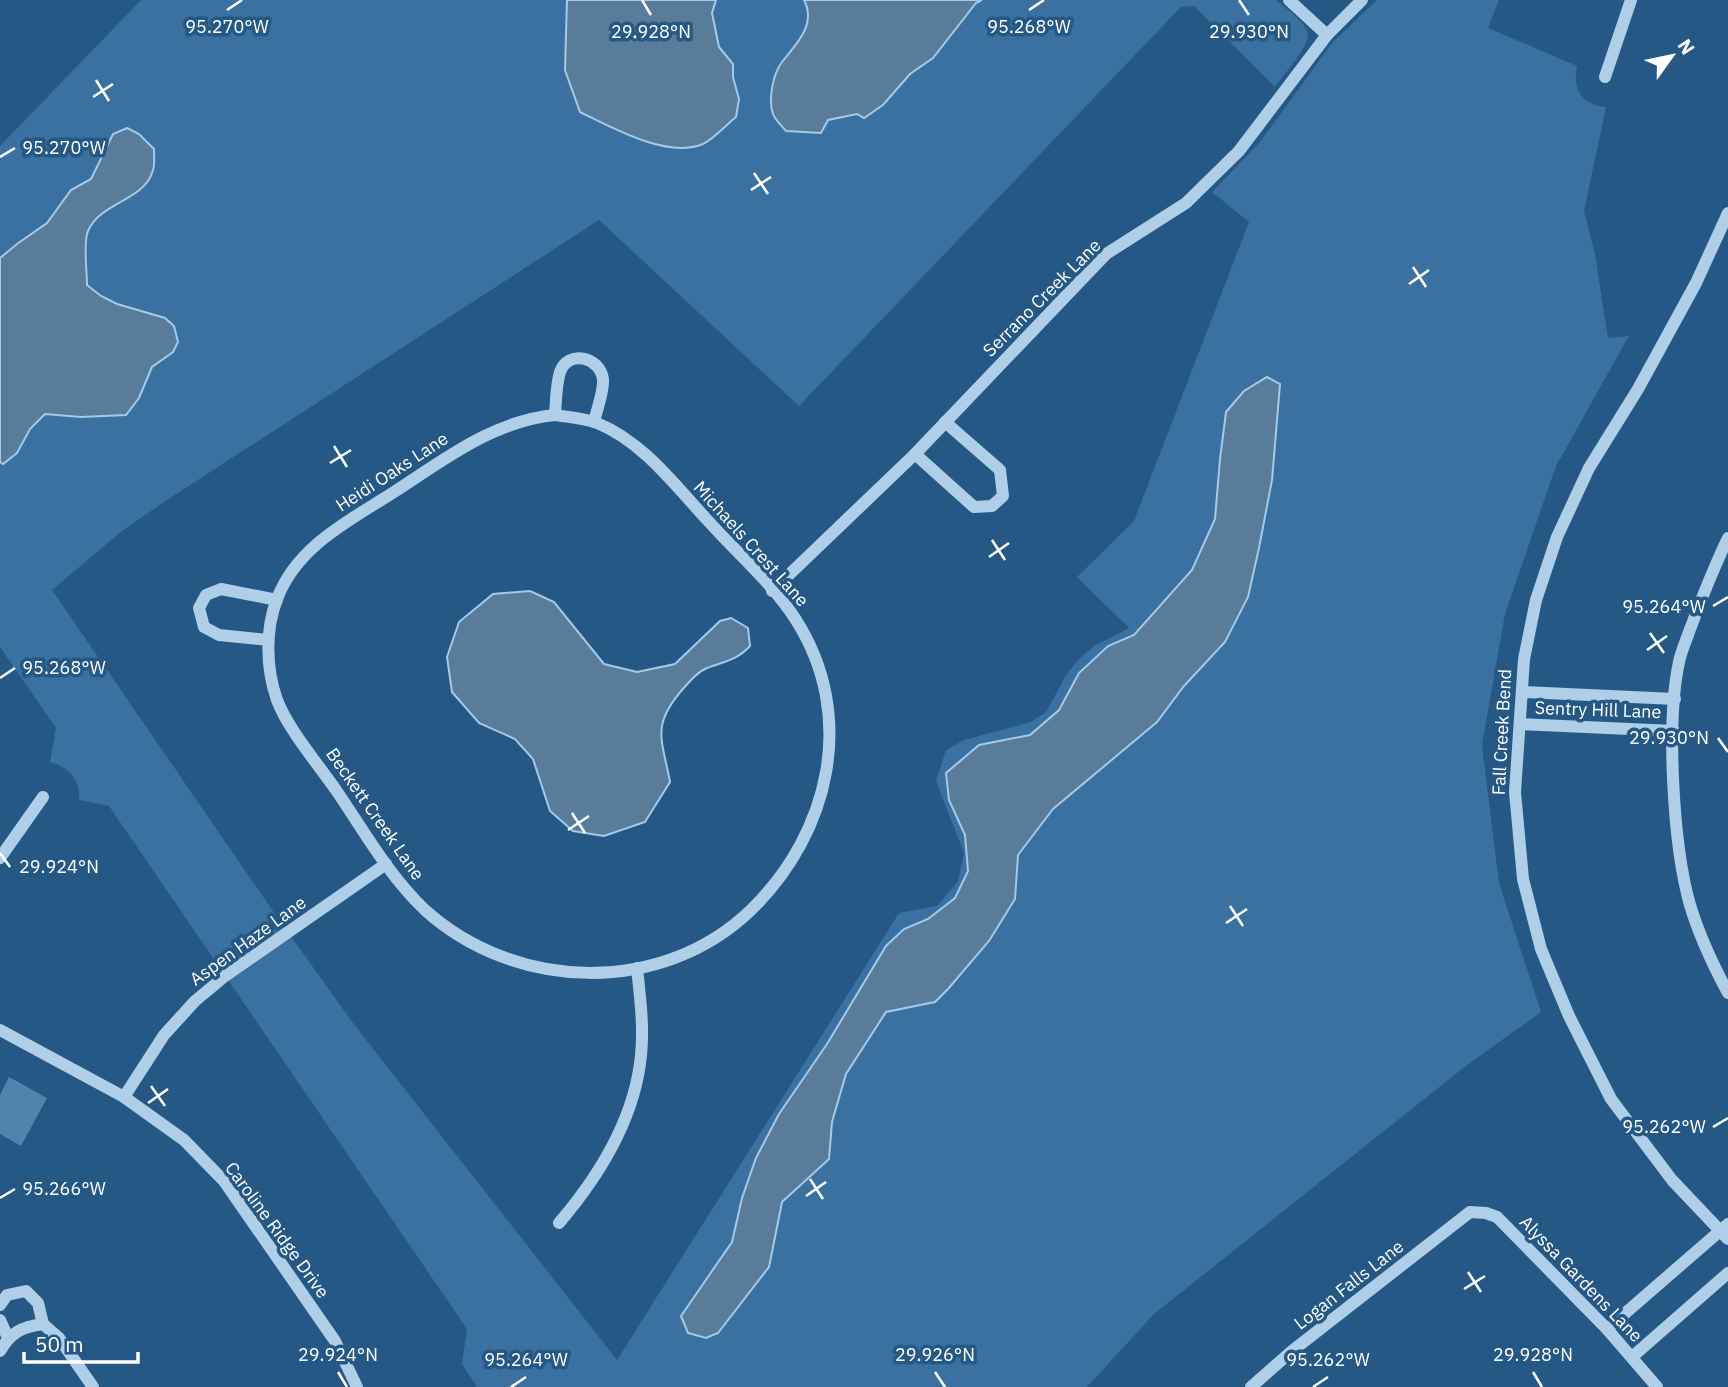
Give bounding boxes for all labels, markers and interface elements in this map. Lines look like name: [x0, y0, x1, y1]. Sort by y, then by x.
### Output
text: 95.270°W: [185, 15, 269, 38]
text: 95.268°W: [987, 15, 1071, 38]
text: 29.928°N: [611, 20, 691, 43]
text: 29.930°N: [1209, 20, 1289, 43]
north arrow: [1637, 21, 1707, 91]
text: N: [1672, 34, 1700, 59]
text: 95.270°W: [22, 136, 106, 159]
street label: Serrano Creek Lane: [978, 234, 1106, 361]
street label: Heidi Oaks Lane: [331, 427, 452, 517]
street label: Michaels Crest Lane: [689, 476, 814, 611]
text: 95.264°W: [1622, 595, 1706, 618]
text: 95.268°W: [22, 656, 106, 679]
street label: Fall Creek Bend: [1487, 668, 1516, 796]
street label: Sentry Hill Lane: [1534, 696, 1662, 723]
text: 29.930°N: [1629, 726, 1709, 749]
street label: Beckett Creek Lane: [321, 743, 430, 884]
text: 29.924°N: [19, 855, 99, 878]
street label: Aspen Haze Lane: [185, 891, 311, 991]
text: 95.262°W: [1622, 1115, 1706, 1138]
street label: Caroline Ridge Drive: [220, 1157, 335, 1302]
text: 95.266°W: [22, 1177, 106, 1200]
street label: Alyssa Gardens Lane: [1515, 1210, 1648, 1347]
street label: Logan Falls Lane: [1289, 1235, 1408, 1335]
scale bar: [24, 1320, 138, 1364]
text: 50 m: [35, 1330, 84, 1358]
text: 29.924°N: [298, 1343, 378, 1366]
text: 29.926°N: [895, 1343, 975, 1366]
text: 29.928°N: [1493, 1343, 1573, 1366]
text: 95.264°W: [484, 1348, 568, 1371]
text: 95.262°W: [1286, 1348, 1370, 1371]

